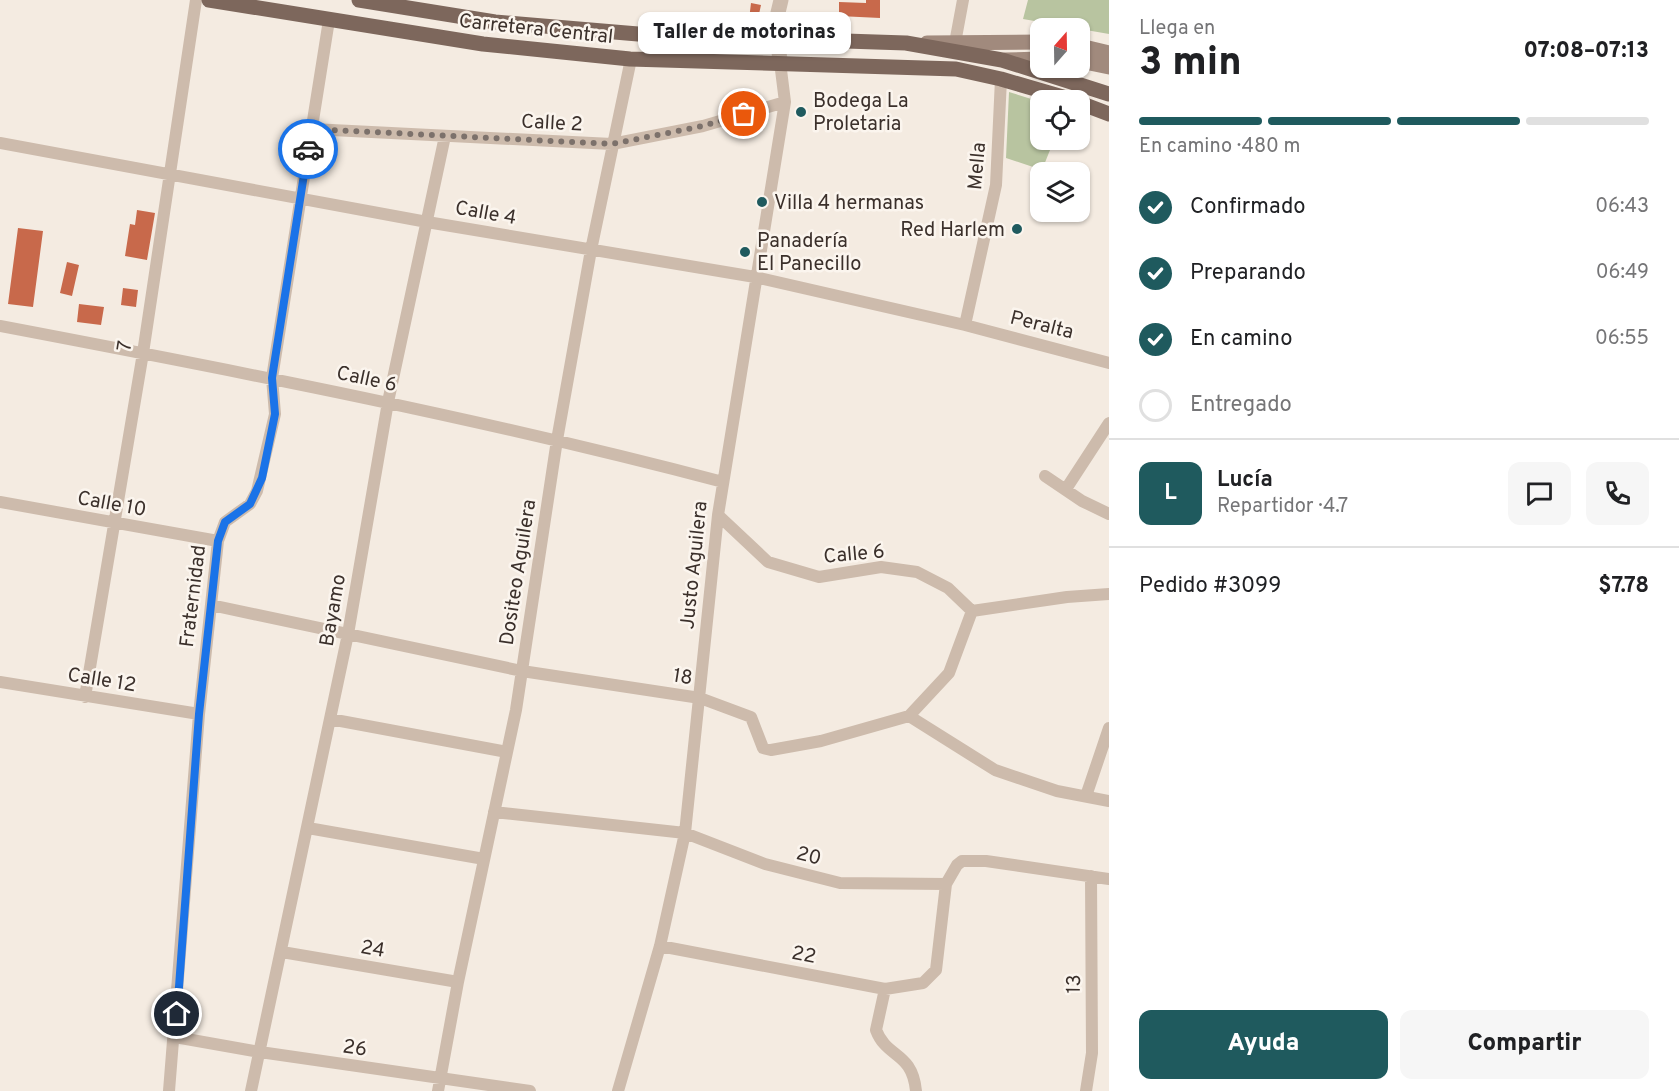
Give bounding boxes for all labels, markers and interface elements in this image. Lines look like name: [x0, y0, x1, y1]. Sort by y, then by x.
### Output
street label: Carretera Central: [457, 9, 614, 51]
callout: Taller de motorinas: [638, 12, 850, 54]
text: Llega en: [1139, 16, 1215, 42]
north arrow: [1030, 18, 1090, 78]
map controls: [1030, 18, 1090, 222]
text: Taller de motorinas: [653, 20, 836, 46]
text: 07:08–07:13: [1523, 38, 1649, 65]
text: 3 min: [1139, 40, 1242, 89]
pin: [718, 88, 769, 139]
place label: Bodega La Proletaria: [813, 89, 908, 138]
button: locate: [1030, 90, 1090, 150]
icon: bag: [727, 97, 760, 130]
marker: Bodega La Proletaria: [794, 105, 808, 119]
street label: Calle 2: [520, 109, 583, 139]
courier: [278, 119, 338, 179]
icon: car: [292, 133, 325, 166]
text: En camino · 480 m: [1139, 134, 1300, 160]
street label: Mella: [963, 141, 993, 191]
button: layers: [1030, 162, 1090, 222]
place label: Villa 4 hermanas: [774, 191, 924, 217]
icon: check: [1139, 191, 1172, 224]
text: Confirmado: [1190, 194, 1306, 221]
text: 06:43: [1595, 194, 1649, 220]
marker: Villa 4 hermanas: [755, 195, 769, 209]
street label: Calle 4: [453, 196, 518, 232]
place label: Red Harlem: [900, 218, 1005, 244]
marker: Red Harlem: [1010, 222, 1024, 236]
place label: Panadería El Panecillo: [757, 229, 861, 278]
marker: Panadería El Panecillo: [738, 245, 752, 259]
icon: check: [1139, 257, 1172, 290]
text: Preparando: [1190, 260, 1306, 287]
text: 06:49: [1596, 260, 1649, 286]
street label: Peralta: [1007, 306, 1076, 346]
icon: check: [1139, 323, 1172, 356]
text: En camino: [1190, 326, 1292, 353]
text: 06:55: [1595, 326, 1649, 352]
street label: 7: [112, 339, 140, 354]
street label: Calle 6: [334, 361, 399, 399]
text: Entregado: [1190, 392, 1292, 419]
button: chat: [1508, 462, 1571, 525]
button: phone: [1586, 462, 1649, 525]
text: Lucía: [1217, 467, 1273, 494]
text: L: [1164, 480, 1177, 507]
street label: Calle 10: [75, 486, 148, 524]
text: Repartidor · 4.7: [1217, 494, 1348, 520]
street label: Dositeo Aguilera: [495, 497, 543, 647]
street label: Justo Aguilera: [675, 500, 715, 631]
street label: Calle 6: [822, 539, 886, 571]
street label: Fraternidad: [175, 544, 213, 649]
street label: Bayamo: [315, 572, 353, 649]
text: Pedido #3099: [1139, 573, 1281, 600]
text: $7.78: [1598, 573, 1649, 600]
street label: Calle 12: [66, 663, 138, 699]
street label: 18: [671, 664, 694, 692]
street label: 20: [793, 841, 824, 873]
street label: 24: [358, 935, 387, 965]
street label: 22: [789, 941, 818, 971]
street label: 13: [1062, 974, 1088, 994]
pin: [151, 988, 202, 1039]
icon: home: [160, 997, 193, 1030]
button: Ayuda: [1139, 1010, 1388, 1079]
button: Compartir: [1400, 1010, 1649, 1079]
street label: 26: [341, 1034, 369, 1064]

